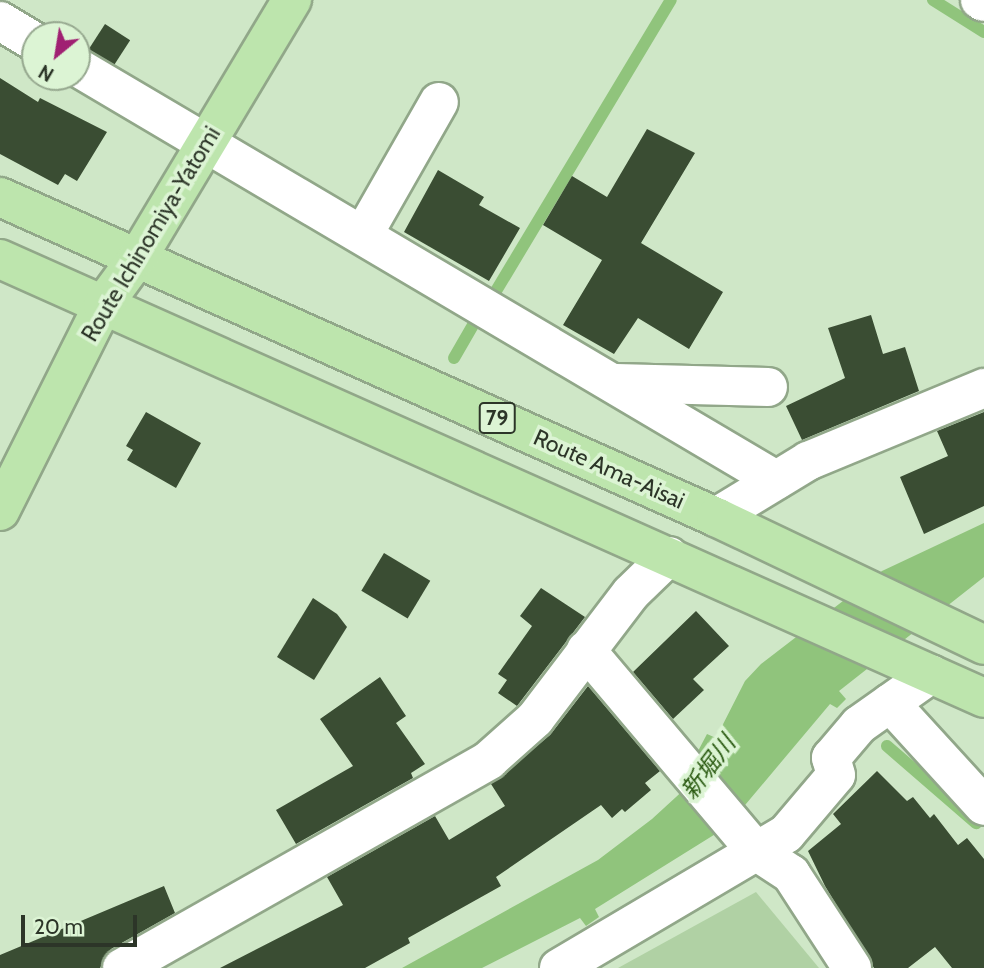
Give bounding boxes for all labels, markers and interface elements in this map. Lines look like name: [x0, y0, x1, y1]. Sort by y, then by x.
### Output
north arrow: [21, 21, 91, 91]
text: N: [35, 60, 58, 86]
street label: Route Ichinomiya-Yatomi: [76, 122, 226, 346]
road number: 79: [478, 400, 516, 436]
street label: Route Ama-Aisai: [529, 423, 689, 515]
water label: 新堀川: [675, 730, 741, 804]
scale bar: [24, 902, 140, 946]
text: 20 m: [34, 914, 83, 939]

